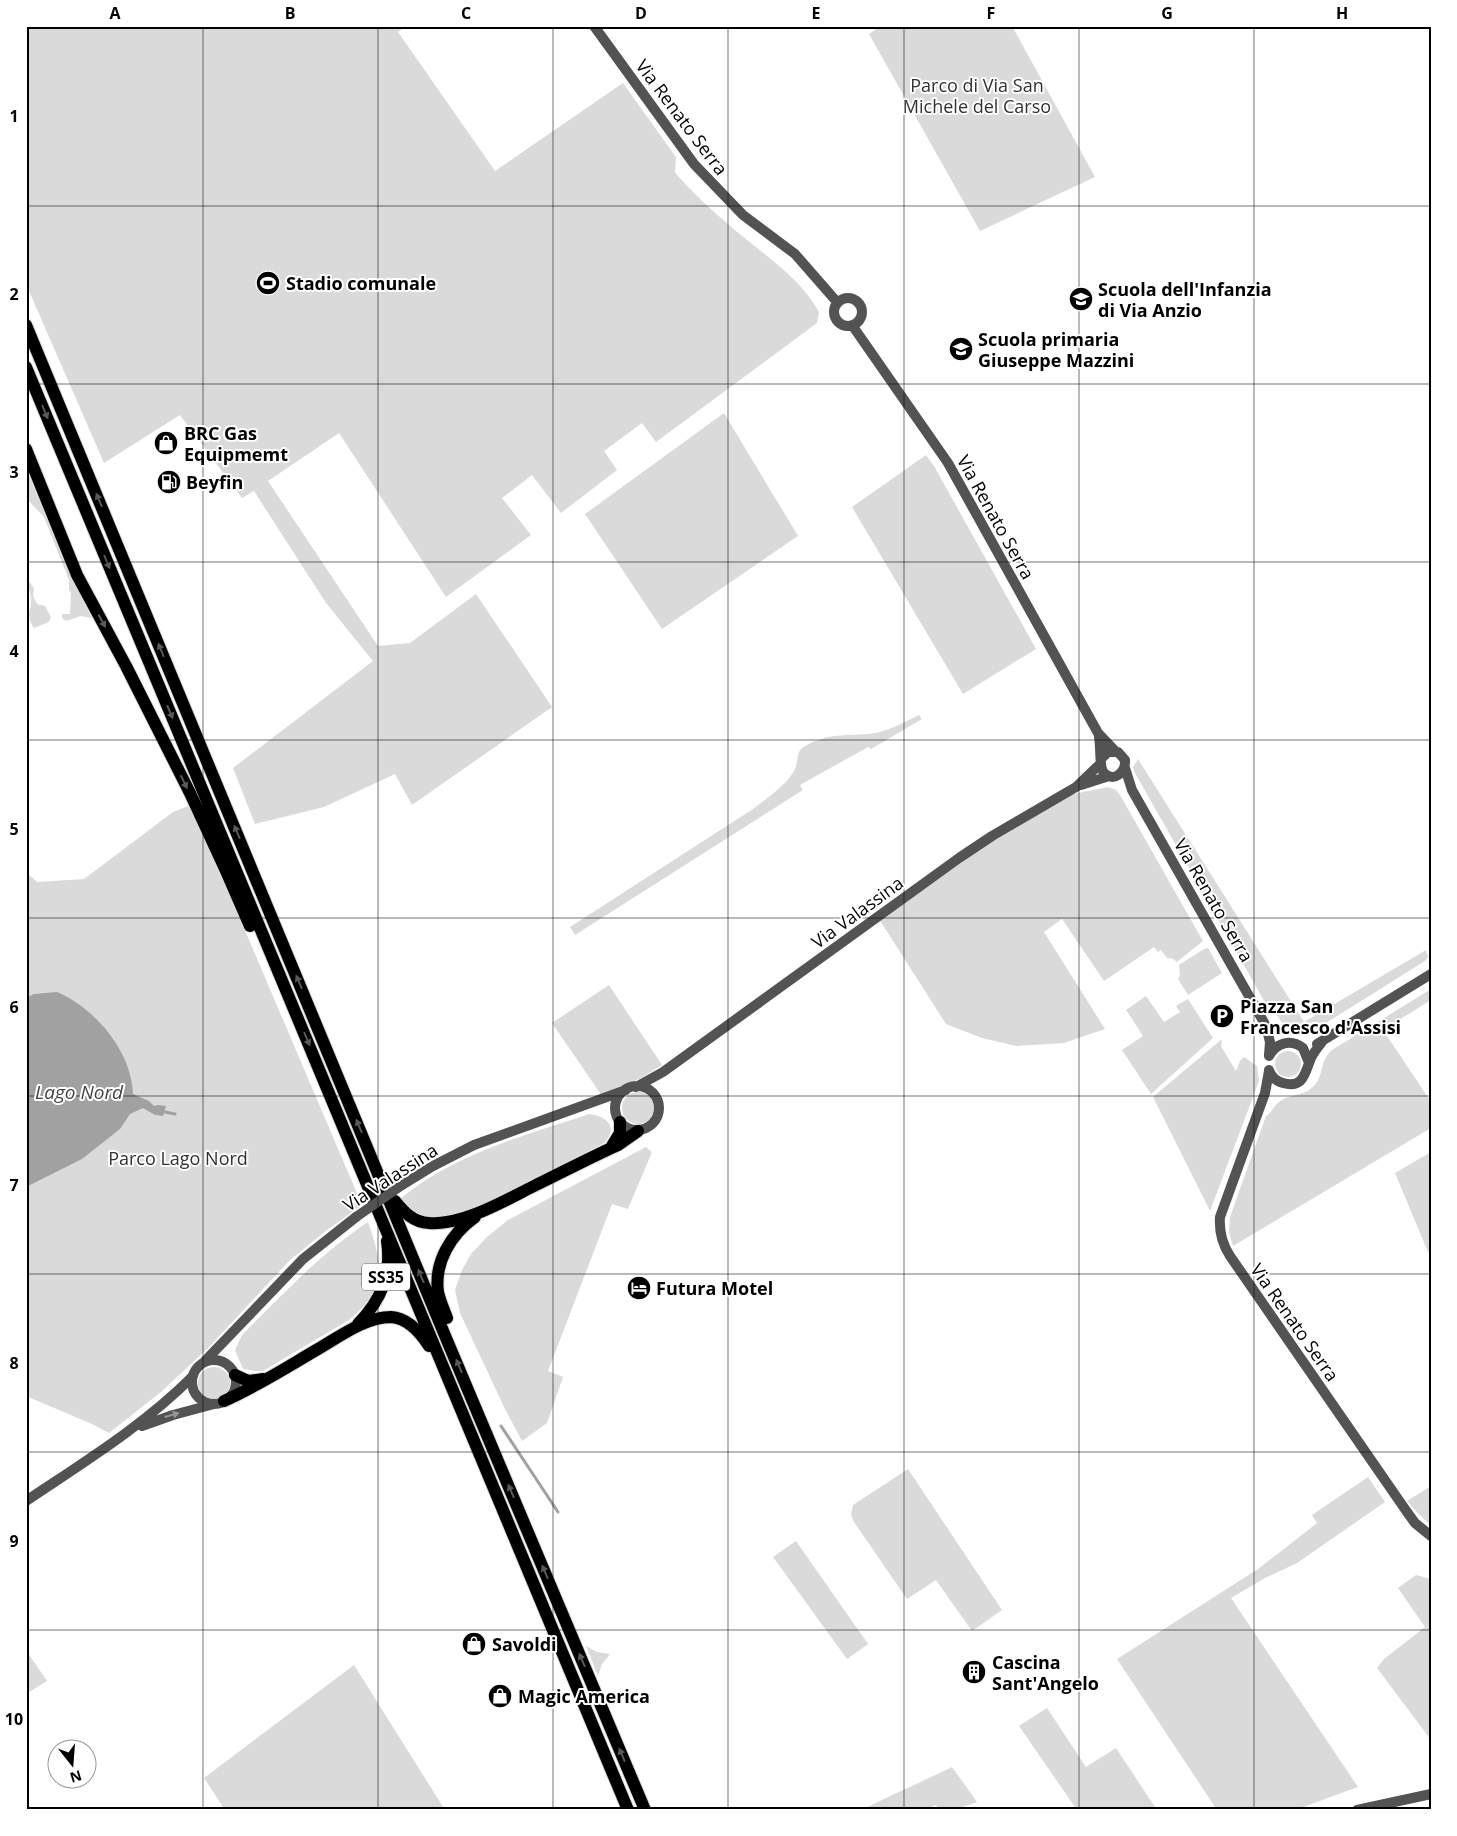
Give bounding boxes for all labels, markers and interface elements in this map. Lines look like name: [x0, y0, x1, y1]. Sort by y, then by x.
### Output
text: A: [109, 2, 121, 24]
text: B: [285, 2, 295, 24]
text: C: [461, 2, 471, 24]
text: D: [635, 2, 647, 24]
text: E: [812, 2, 821, 24]
text: F: [987, 2, 995, 24]
text: G: [1161, 2, 1173, 24]
text: H: [1336, 2, 1348, 24]
street label: Via Renato Serra: [631, 54, 733, 180]
park label: Parco di Via San Michele del Carso: [903, 73, 1051, 118]
text: 1: [9, 105, 19, 127]
sports icon: Stadio comunale: [255, 270, 281, 296]
place label: Stadio comunale: [286, 271, 436, 295]
place label: Scuola dell'Infanzia di Via Anzio: [1098, 277, 1272, 322]
text: 2: [9, 283, 19, 305]
school or university icon: Scuola dell'Infanzia di Via Anzio: [1068, 286, 1094, 312]
place label: Scuola primaria Giuseppe Mazzini: [978, 327, 1134, 372]
school or university icon: Scuola primaria Giuseppe Mazzini: [948, 336, 974, 362]
one-way arrow: [42, 404, 49, 419]
place label: BRC Gas Equipmemt: [184, 421, 288, 466]
shop icon: BRC Gas Equipmemt: [153, 430, 179, 456]
street label: Via Renato Serra: [952, 450, 1040, 584]
text: 3: [9, 461, 19, 483]
fuel station icon: Beyfin: [156, 469, 182, 495]
place label: Beyfin: [186, 470, 243, 494]
one-way arrow: [95, 492, 103, 507]
one-way arrow: [104, 555, 112, 569]
one-way arrow: [98, 614, 106, 629]
text: 4: [9, 640, 19, 662]
one-way arrow: [157, 642, 165, 657]
one-way arrow: [166, 705, 174, 720]
one-way arrow: [180, 774, 188, 789]
text: 5: [9, 818, 19, 840]
one-way arrow: [232, 825, 240, 839]
street label: Via Renato Serra: [1169, 834, 1259, 966]
street label: Via Valassina: [806, 871, 908, 953]
one-way arrow: [295, 974, 303, 989]
place label: Piazza San Francesco d'Assisi: [1240, 994, 1401, 1039]
text: 6: [9, 996, 19, 1018]
parking icon: Piazza San Francesco d'Assisi: [1209, 1003, 1235, 1029]
one-way arrow: [303, 1032, 311, 1046]
water label: Lago Nord: [35, 1079, 124, 1105]
one-way arrow: [355, 1119, 363, 1133]
street label: Via Valassina: [338, 1138, 442, 1216]
park label: Parco Lago Nord: [108, 1146, 248, 1170]
text: 7: [9, 1174, 19, 1196]
street label: Via Renato Serra: [1245, 1258, 1345, 1386]
road number: SS35: [362, 1264, 410, 1290]
one-way arrow: [417, 1269, 425, 1283]
hotel icon: Futura Motel: [626, 1275, 652, 1301]
place label: Futura Motel: [656, 1276, 773, 1300]
text: 8: [9, 1352, 19, 1374]
one-way arrow: [454, 1359, 462, 1373]
one-way arrow: [164, 1411, 179, 1419]
one-way arrow: [507, 1484, 515, 1499]
text: 9: [9, 1530, 19, 1552]
one-way arrow: [540, 1565, 548, 1579]
shop icon: Savoldi: [461, 1631, 487, 1657]
place label: Savoldi: [492, 1632, 557, 1656]
place label: Cascina Sant'Angelo: [992, 1650, 1099, 1695]
one-way arrow: [577, 1653, 585, 1668]
building icon: Cascina Sant'Angelo: [961, 1659, 987, 1685]
shop icon: Magic America: [487, 1683, 513, 1709]
place label: Magic America: [518, 1684, 650, 1708]
text: 10: [5, 1708, 23, 1730]
north arrow: [48, 1738, 98, 1788]
one-way arrow: [617, 1748, 625, 1762]
text: N: [68, 1766, 84, 1788]

